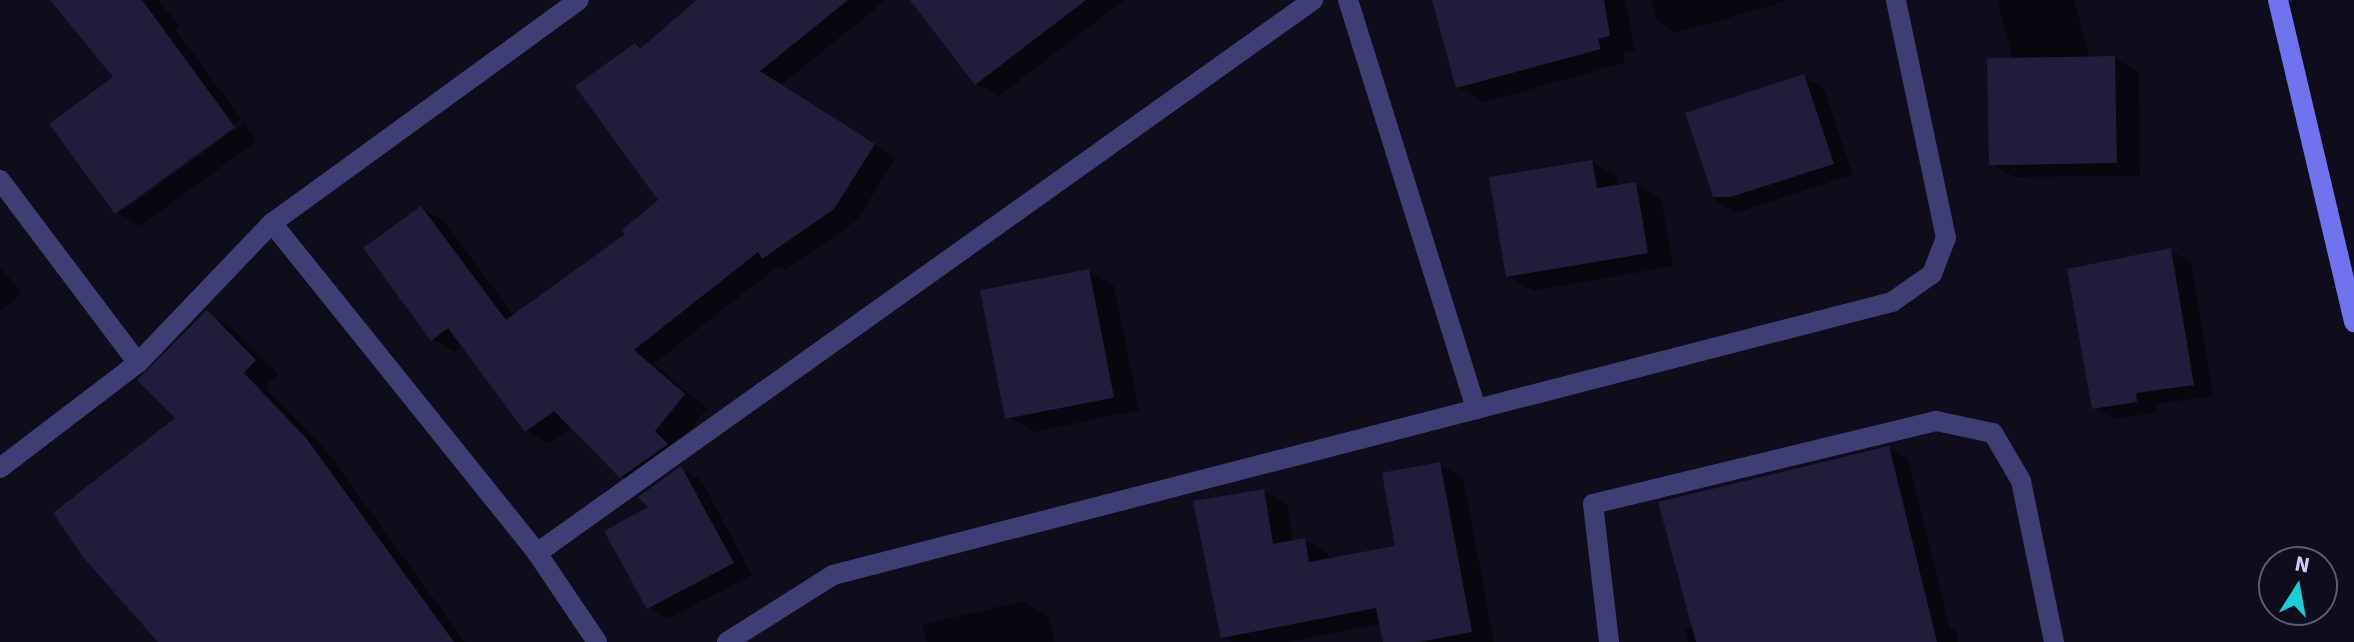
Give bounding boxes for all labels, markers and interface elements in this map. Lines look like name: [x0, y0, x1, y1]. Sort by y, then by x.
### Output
north arrow: [2258, 546, 2338, 626]
text: N: [2292, 547, 2312, 582]

